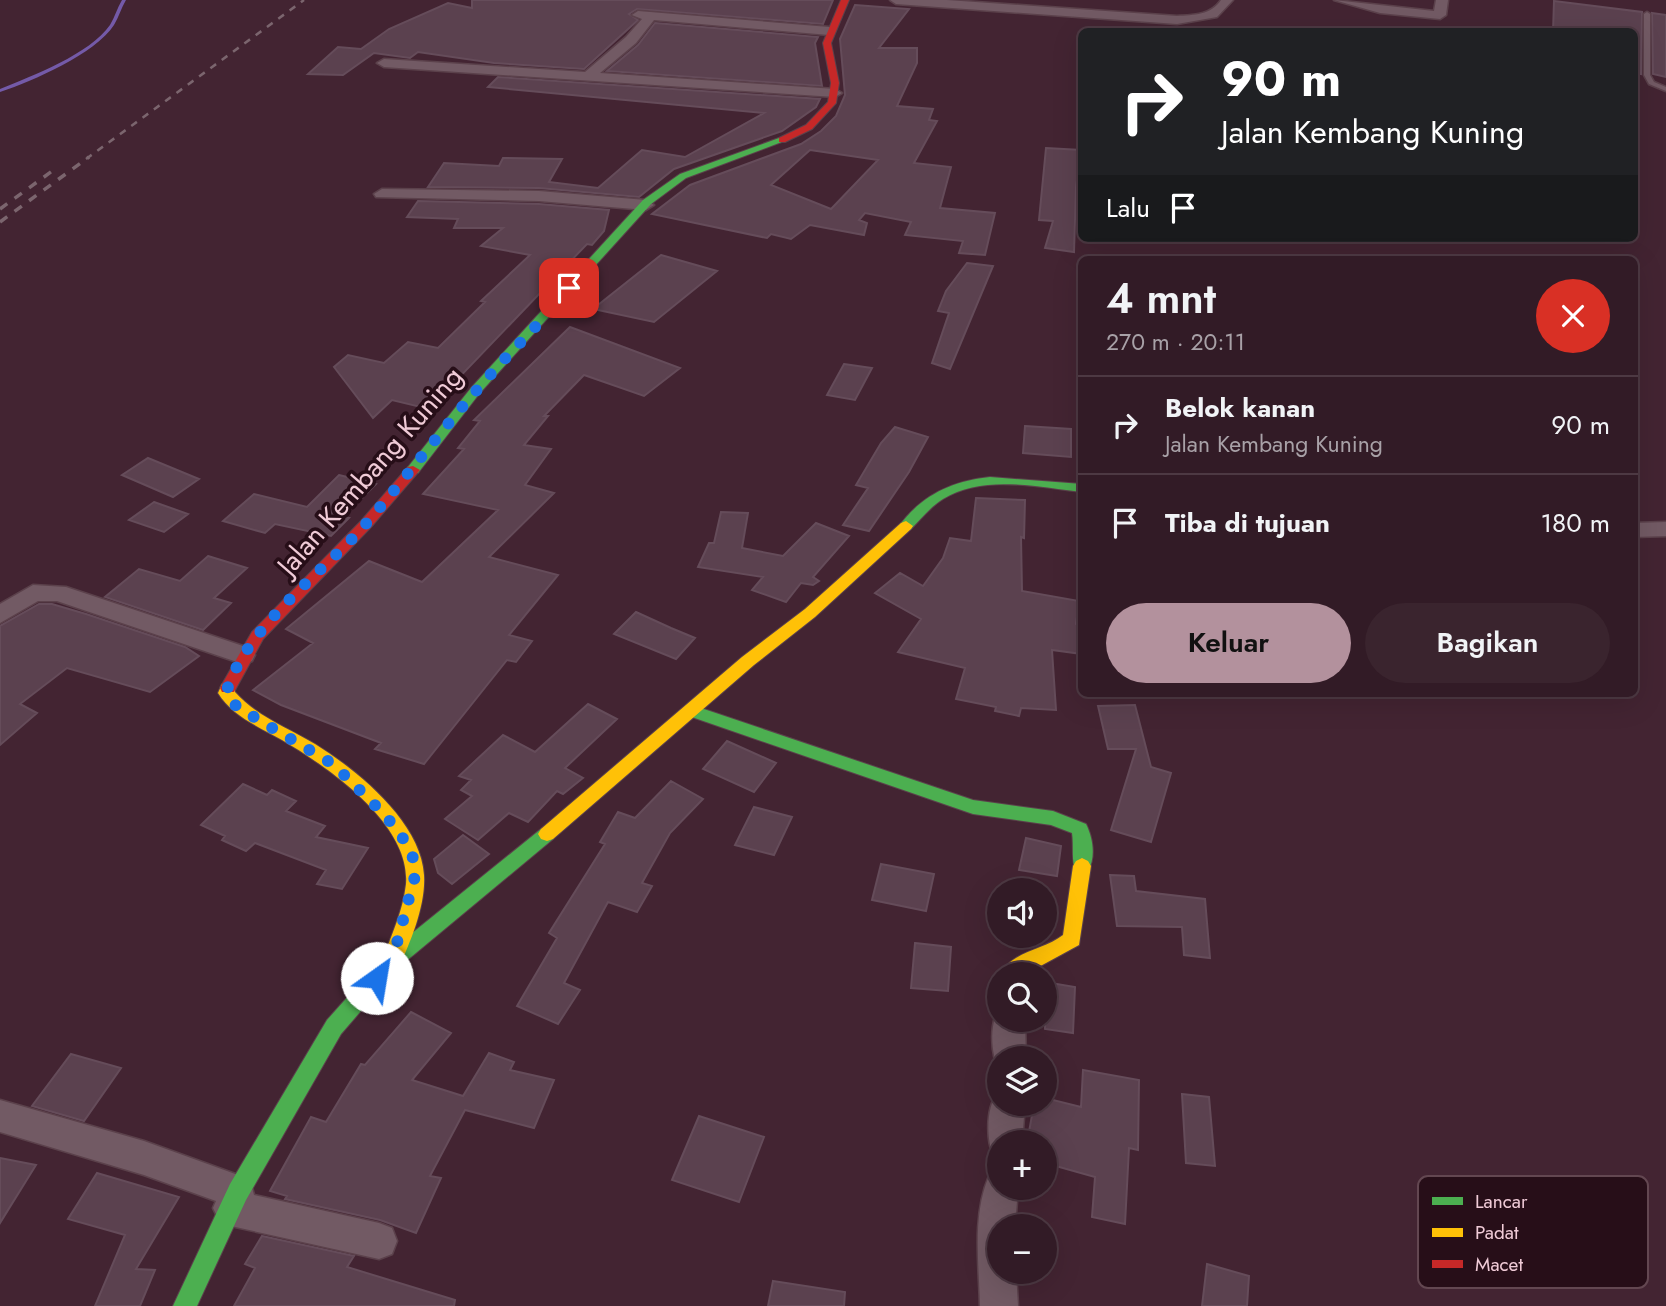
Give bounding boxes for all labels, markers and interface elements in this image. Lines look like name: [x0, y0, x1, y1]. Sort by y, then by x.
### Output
text: 90 m: [1221, 44, 1341, 114]
icon: right: [1106, 56, 1197, 147]
text: Jalan Kembang Kuning: [1221, 109, 1524, 155]
text: Lalu: [1106, 189, 1150, 227]
icon: arrive: [1164, 189, 1202, 227]
pin: [539, 258, 599, 318]
text: 4 mnt: [1106, 268, 1216, 329]
icon: arrive: [550, 269, 588, 307]
button: close: [1536, 279, 1610, 353]
text: 270 m · 20:11: [1106, 325, 1245, 359]
street label: Jalan Kembang Kuning: [265, 357, 472, 588]
text: Belok kanan: [1165, 389, 1315, 427]
icon: right: [1106, 406, 1144, 444]
text: 90 m: [1551, 406, 1610, 444]
text: Jalan Kembang Kuning: [1165, 427, 1383, 461]
icon: arrive: [1106, 504, 1144, 542]
text: Tiba di tujuan: [1165, 504, 1330, 542]
text: 180 m: [1540, 504, 1610, 542]
button: Keluar: [1106, 603, 1351, 683]
button: Bagikan: [1365, 603, 1610, 683]
map controls: [987, 878, 1057, 1284]
button: sound: [987, 878, 1057, 948]
position arrow: [340, 941, 414, 1015]
button: search: [987, 962, 1057, 1032]
button: layers: [987, 1046, 1057, 1116]
button: +: [987, 1130, 1057, 1200]
legend: [1418, 1176, 1648, 1288]
text: Lancar: [1475, 1188, 1528, 1215]
button: −: [987, 1214, 1057, 1284]
text: Padat: [1475, 1219, 1519, 1246]
text: Macet: [1475, 1251, 1523, 1278]

